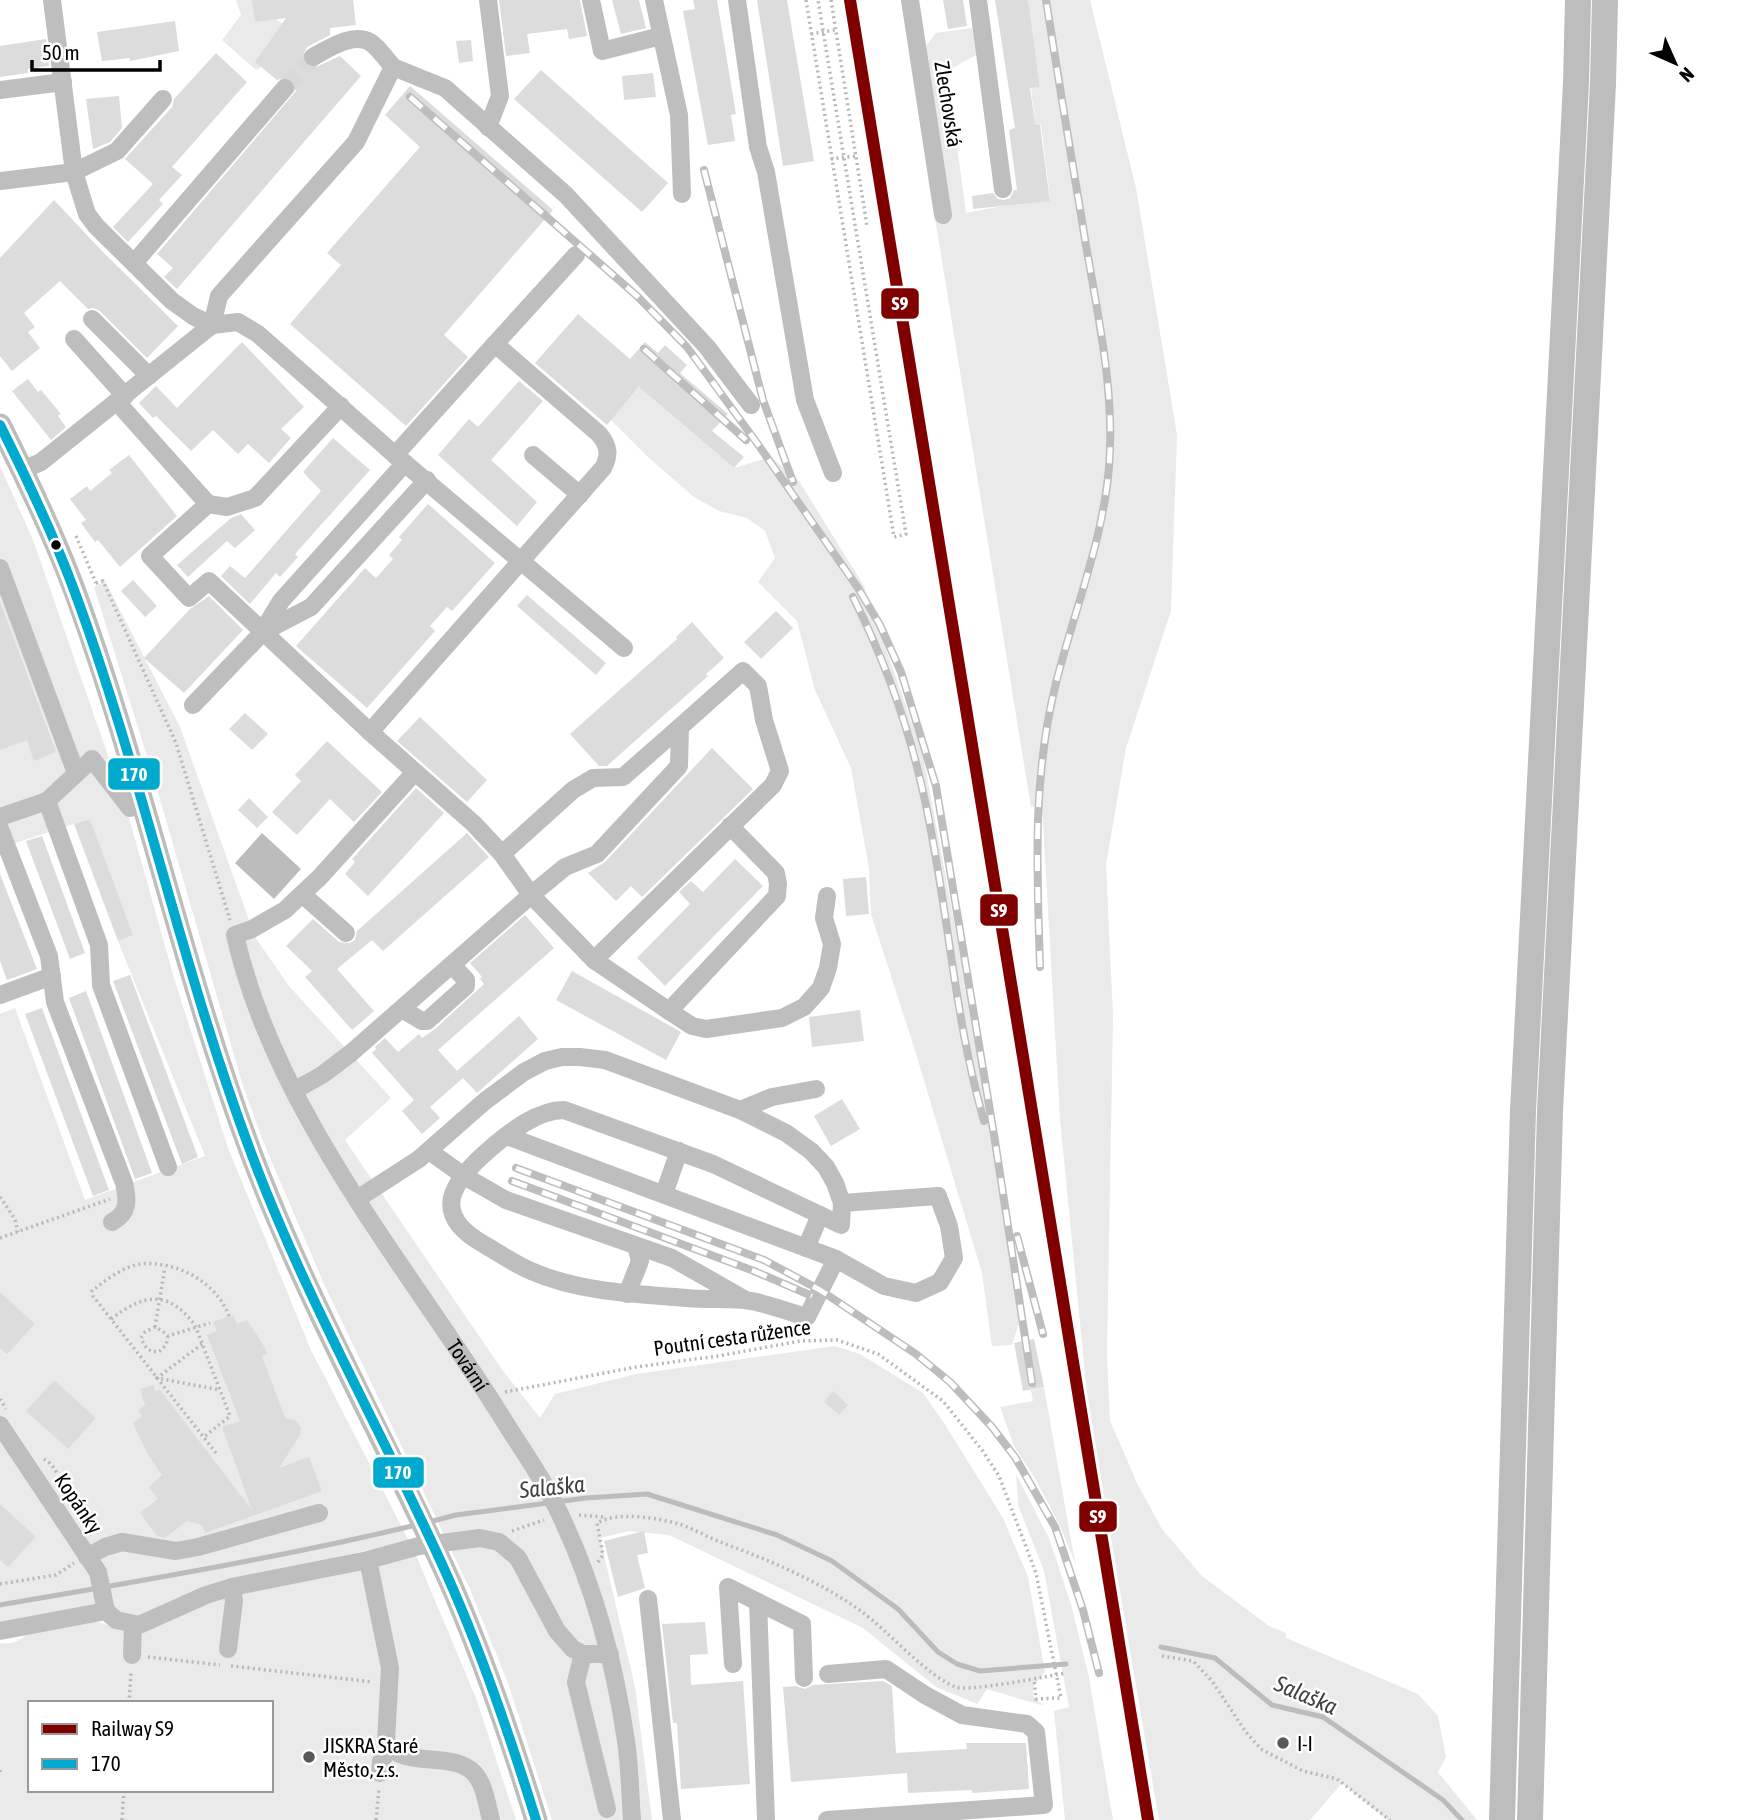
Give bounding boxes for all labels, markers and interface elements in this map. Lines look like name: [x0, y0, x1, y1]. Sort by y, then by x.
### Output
scale bar: [32, 28, 159, 72]
north arrow: [1640, 28, 1710, 98]
text: 50 m: [42, 40, 80, 64]
street label: Zlechovská: [930, 59, 968, 149]
text: N: [1675, 63, 1699, 87]
line badge: S9: [880, 287, 920, 320]
text: S9: [892, 292, 909, 314]
unlabelled marker: [49, 538, 63, 552]
line badge: 170: [107, 757, 161, 791]
text: 170: [121, 763, 147, 785]
line badge: S9: [979, 893, 1019, 927]
text: S9: [991, 899, 1008, 921]
street label: Poutní cesta růžence: [652, 1314, 812, 1360]
street label: Tovární: [442, 1335, 494, 1396]
line badge: 170: [372, 1456, 425, 1489]
text: 170: [385, 1461, 411, 1483]
street label: Kopánky: [50, 1468, 108, 1538]
water label: Salaška: [517, 1471, 586, 1503]
line badge: S9: [1078, 1500, 1118, 1533]
text: S9: [1090, 1505, 1107, 1527]
water label: Salaška: [1270, 1670, 1341, 1720]
legend: [28, 1701, 273, 1792]
text: Railway S9: [91, 1716, 174, 1740]
place label: I-I: [1297, 1731, 1313, 1755]
place label: JISKRA Staré Město, z.s.: [323, 1733, 418, 1781]
marker: I-I: [1275, 1735, 1291, 1751]
marker: JISKRA Staré Město, z.s.: [301, 1749, 317, 1765]
text: 170: [91, 1751, 121, 1775]

